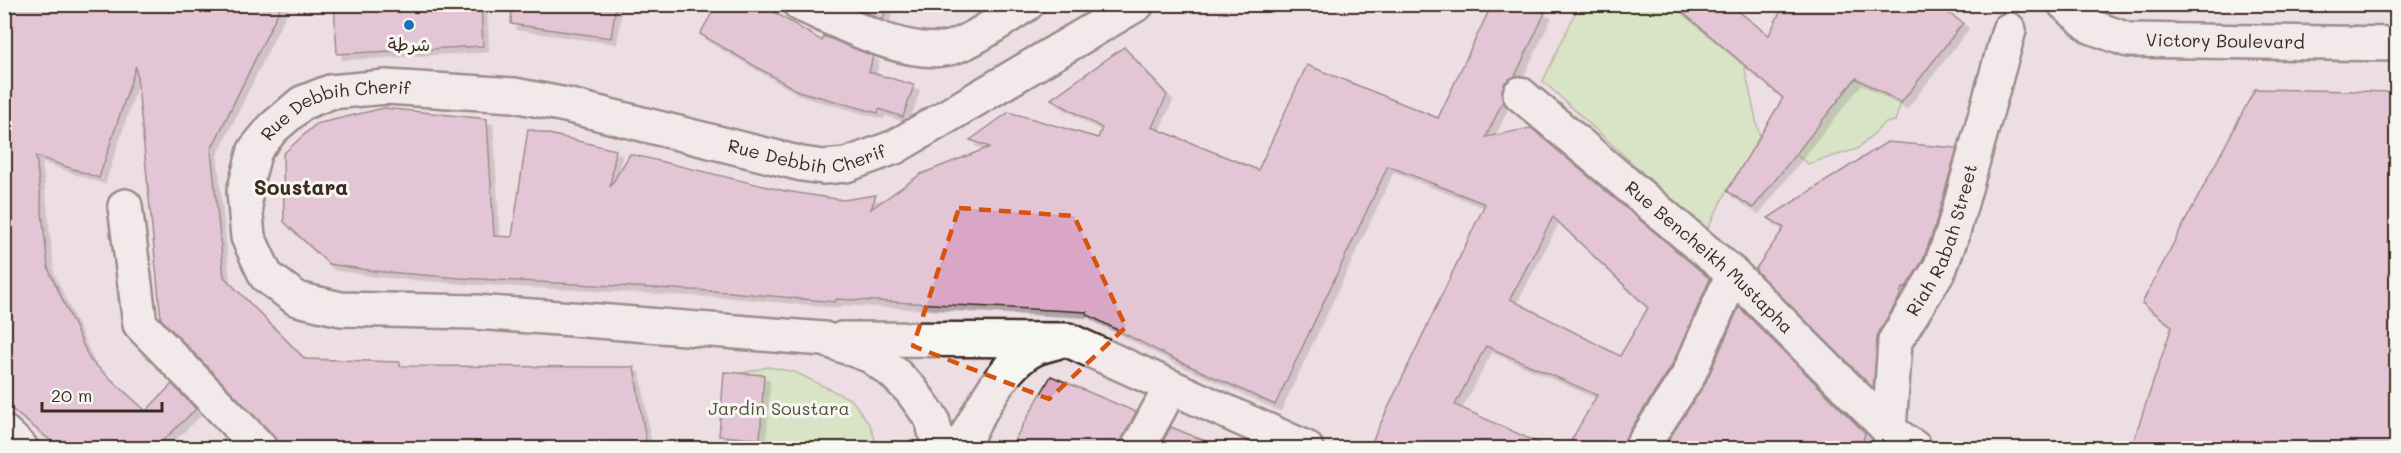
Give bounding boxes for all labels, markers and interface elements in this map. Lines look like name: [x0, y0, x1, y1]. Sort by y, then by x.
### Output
marker: شرطة: [402, 18, 416, 32]
street label: Victory Boulevard: [2146, 27, 2305, 54]
place label: شرطة: [388, 32, 430, 56]
street label: Rue Debbih Cherif: [255, 74, 412, 145]
street label: Rue Debbih Cherif: [726, 133, 890, 178]
street label: Riah Rabah Street: [1900, 161, 1982, 320]
district label: Soustara: [254, 173, 348, 200]
street label: Rue Bencheikh Mustapha: [1621, 175, 1799, 338]
scale bar: [42, 375, 162, 413]
text: 20 m: [51, 383, 92, 407]
park label: Jardin Soustara: [708, 396, 850, 420]

